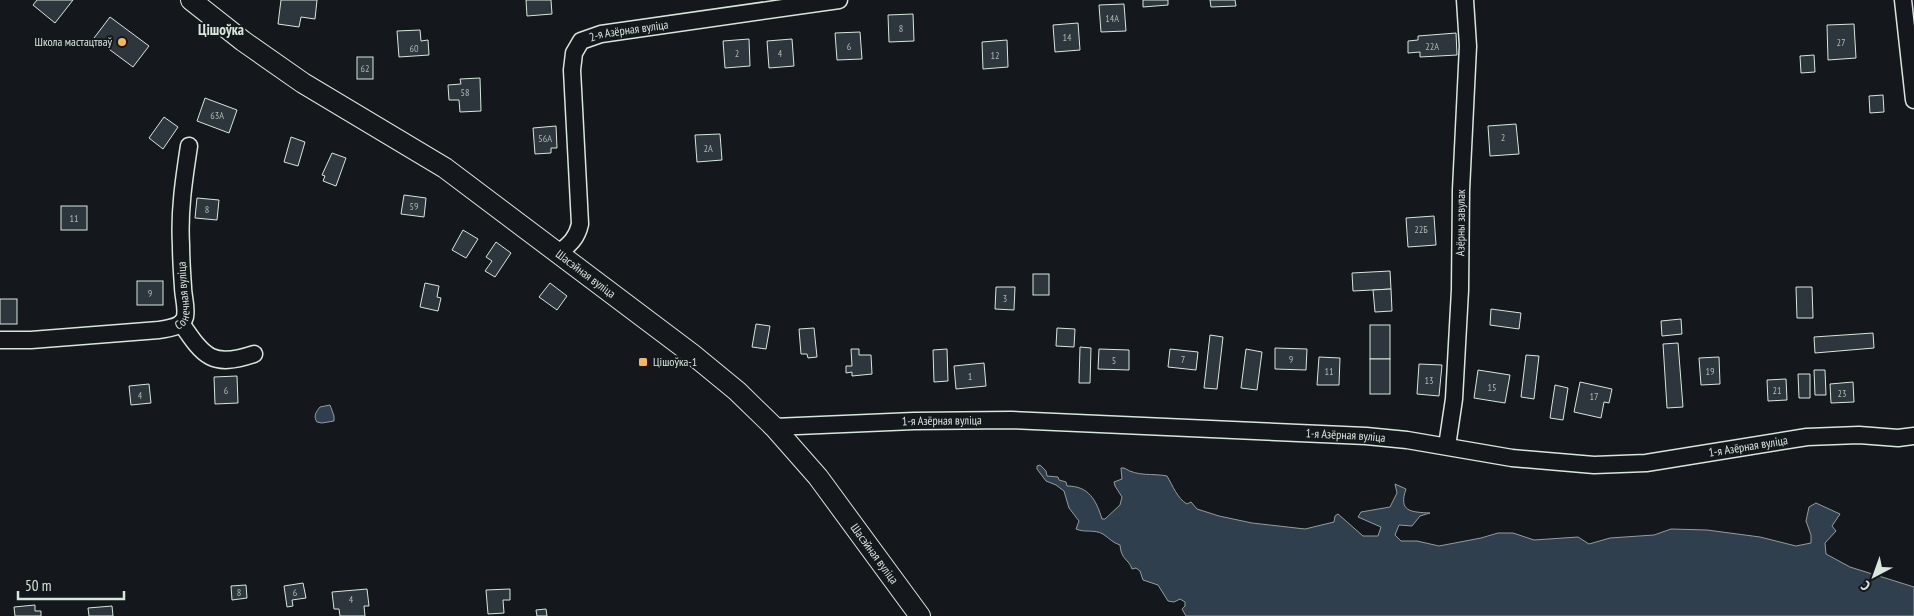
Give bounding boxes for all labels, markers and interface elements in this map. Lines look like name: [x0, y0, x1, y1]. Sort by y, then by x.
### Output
house number: 14А: [1105, 12, 1119, 25]
street label: 2-я Азёрная вуліца: [587, 16, 669, 45]
district label: Цішоўка: [198, 20, 244, 39]
house number: 8: [899, 22, 903, 35]
house number: 14: [1063, 31, 1072, 44]
place label: Школа мастацтваў: [35, 34, 112, 49]
marker: Школа мастацтваў: [116, 36, 128, 48]
house number: 27: [1837, 36, 1846, 49]
house number: 6: [847, 40, 852, 53]
house number: 22А: [1425, 40, 1439, 53]
house number: 60: [410, 42, 419, 55]
house number: 2: [735, 47, 739, 60]
house number: 4: [778, 47, 783, 60]
house number: 12: [991, 49, 1000, 62]
house number: 62: [361, 62, 370, 75]
house number: 58: [461, 86, 470, 99]
house number: 63А: [210, 109, 224, 122]
house number: 2: [1501, 131, 1505, 144]
house number: 56А: [538, 132, 552, 145]
house number: 2А: [703, 142, 713, 155]
street label: Азёрны завулак: [1452, 189, 1468, 256]
house number: 59: [410, 200, 419, 213]
house number: 8: [205, 203, 209, 216]
house number: 11: [70, 212, 79, 225]
house number: 22Б: [1414, 223, 1428, 236]
street label: Шасэйная вуліца: [553, 246, 619, 301]
street label: Сонечная вуліца: [172, 261, 193, 333]
house number: 9: [148, 287, 152, 300]
house number: 3: [1003, 292, 1007, 305]
house number: 7: [1181, 353, 1185, 366]
house number: 9: [1289, 353, 1293, 366]
place label: Цішоўка-1: [653, 354, 697, 369]
house number: 5: [1112, 354, 1116, 367]
marker: Цішоўка-1: [637, 356, 649, 368]
house number: 11: [1325, 365, 1334, 378]
house number: 19: [1706, 365, 1715, 378]
house number: 1: [968, 370, 972, 383]
house number: 13: [1425, 374, 1434, 387]
house number: 15: [1488, 381, 1497, 394]
house number: 6: [224, 384, 229, 397]
house number: 21: [1773, 384, 1782, 397]
house number: 23: [1838, 387, 1847, 400]
house number: 4: [138, 389, 143, 402]
house number: 17: [1590, 390, 1599, 403]
street label: 1-я Азёрная вуліца: [902, 412, 982, 429]
street label: 1-я Азёрная вуліца: [1305, 425, 1386, 445]
street label: 1-я Азёрная вуліца: [1707, 432, 1789, 460]
street label: Шасэйная вуліца: [848, 520, 902, 587]
north arrow: [1849, 551, 1899, 601]
scale bar: [18, 568, 124, 600]
text: 50 m: [25, 576, 51, 595]
text: С: [1857, 577, 1874, 595]
house number: 8: [237, 586, 241, 599]
house number: 6: [293, 586, 298, 599]
house number: 4: [349, 593, 354, 606]

